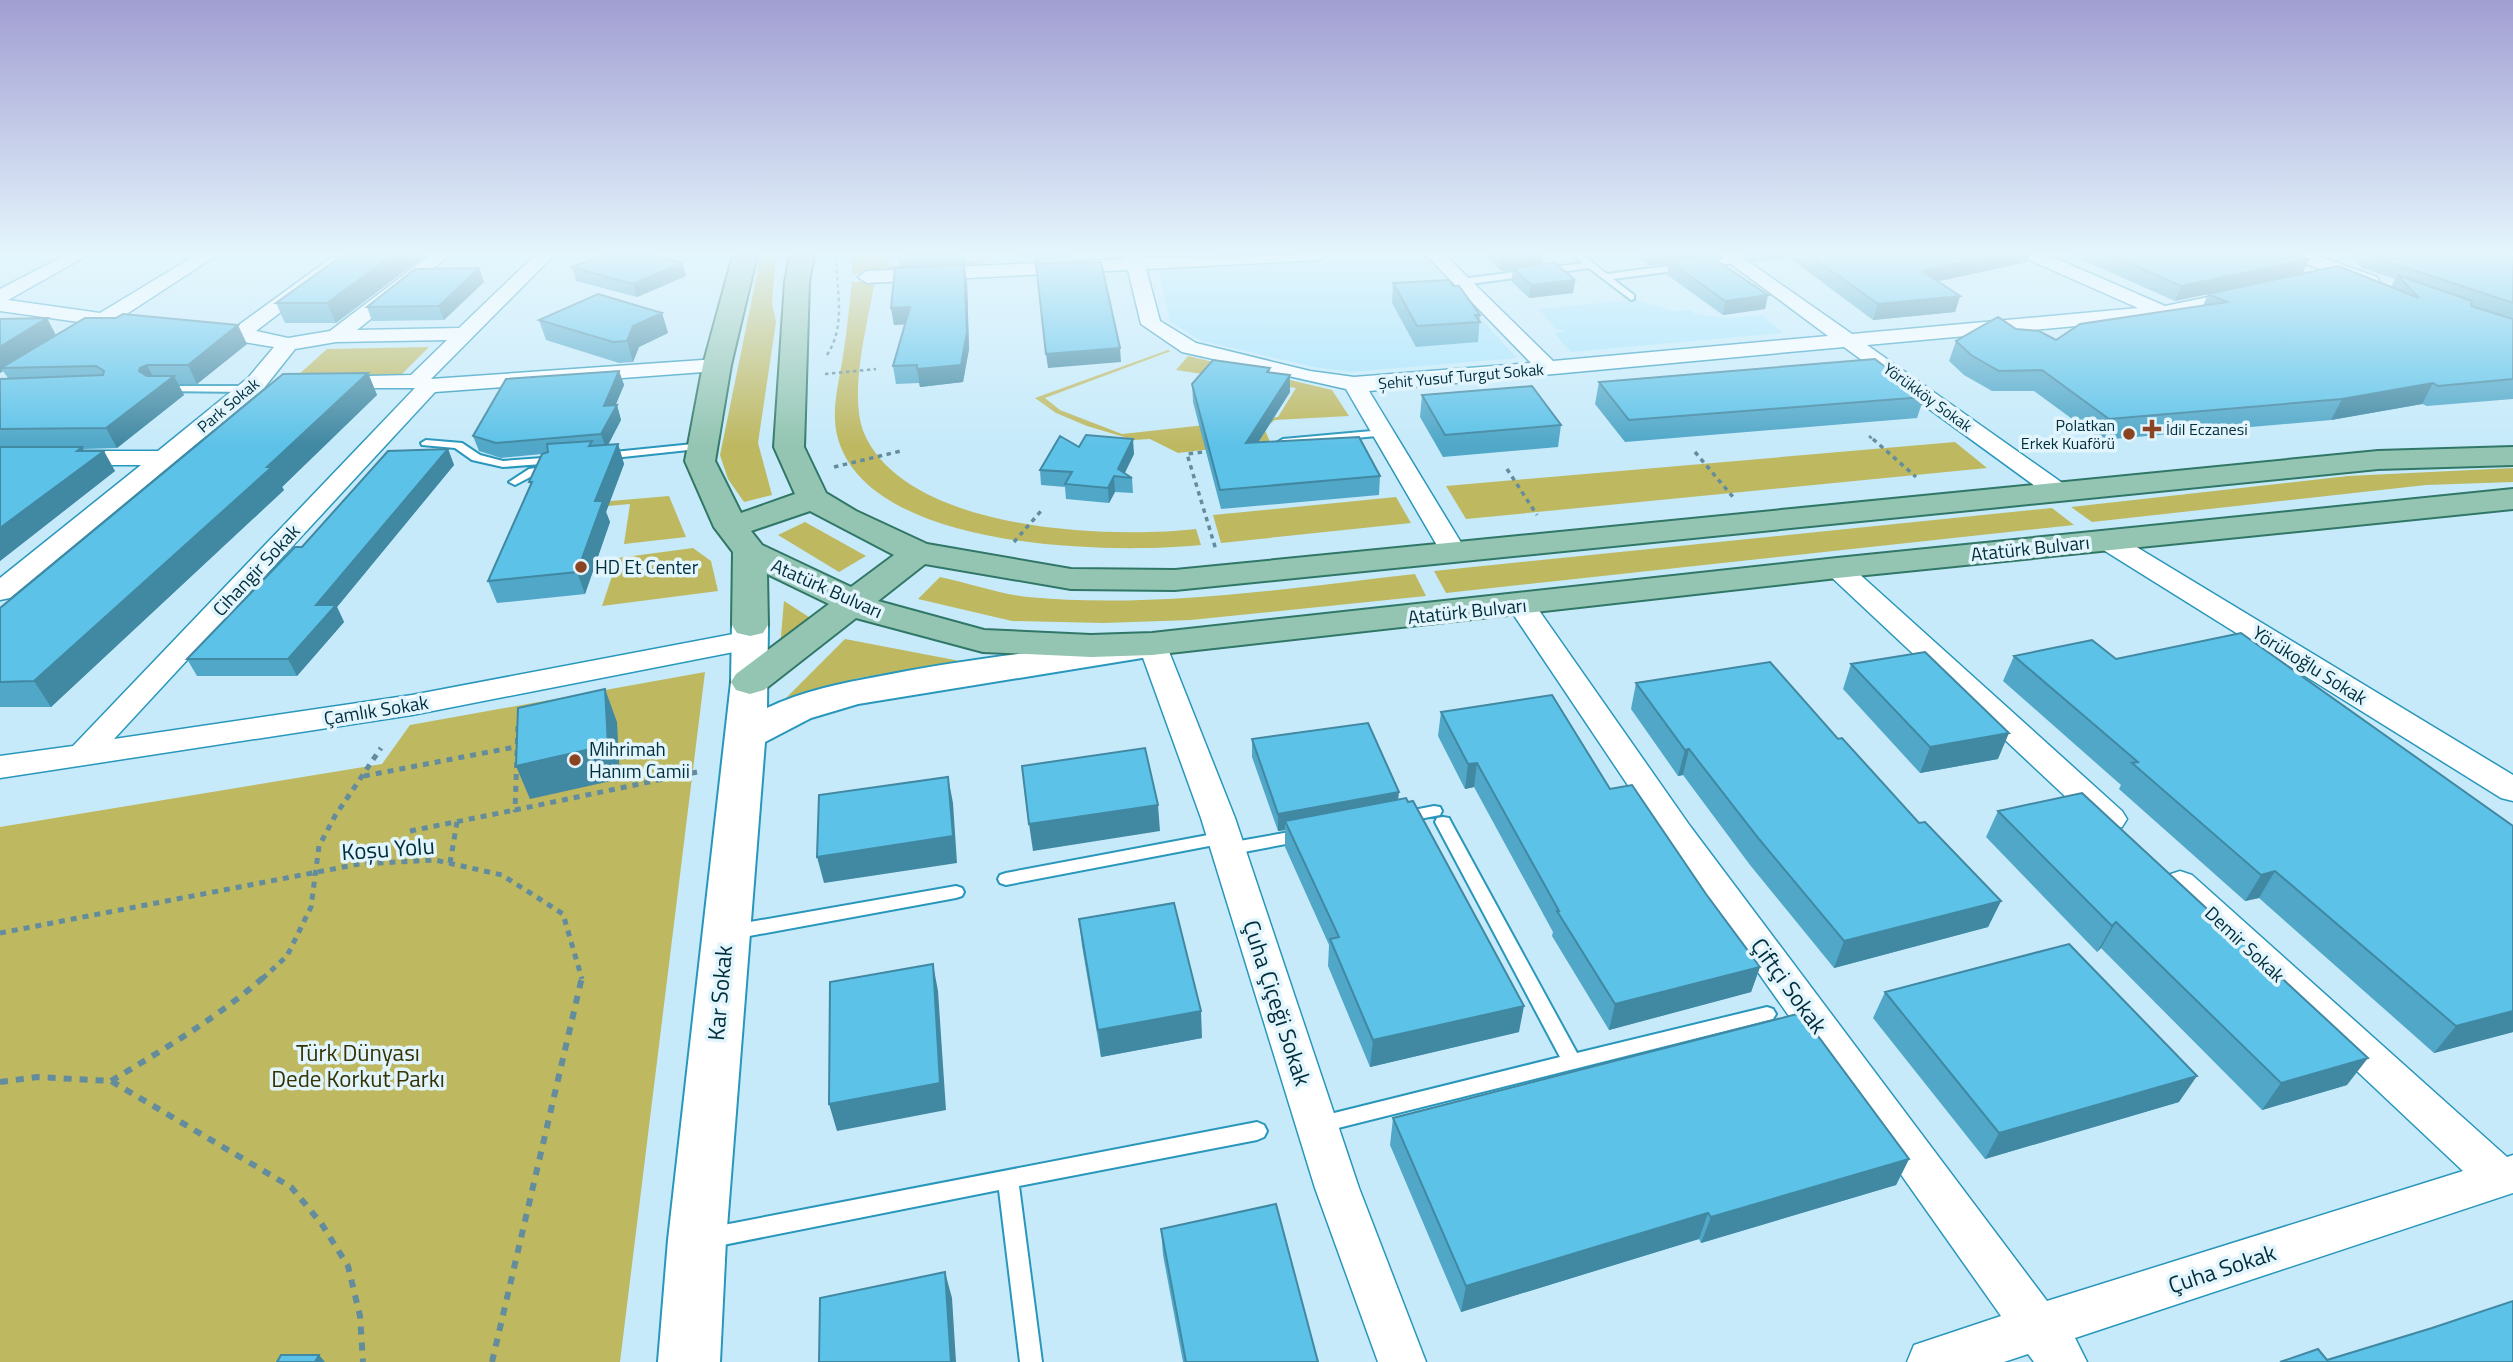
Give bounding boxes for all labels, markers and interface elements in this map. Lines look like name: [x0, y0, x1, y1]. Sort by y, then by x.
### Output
street label: Yörükköy Sokak: [1878, 356, 1978, 438]
street label: Şehit Yusuf Turgut Sokak: [1377, 357, 1545, 395]
street label: Park Sokak: [192, 372, 265, 438]
place label: Polatkan Erkek Kuaförü: [2021, 413, 2115, 455]
place label: İdil Eczanesi: [2166, 417, 2248, 441]
marker: İdil Eczanesi: [2144, 421, 2160, 437]
marker: Polatkan Erkek Kuaförü: [2121, 426, 2137, 442]
street label: Cihangir Sokak: [205, 517, 306, 622]
street label: Atatürk Bulvarı: [1969, 527, 2091, 568]
street label: Atatürk Bulvarı: [767, 550, 888, 625]
place label: HD Et Center: [595, 552, 699, 581]
marker: HD Et Center: [573, 559, 589, 575]
street label: Atatürk Bulvarı: [1406, 590, 1528, 631]
street label: Yörükoğlu Sokak: [2247, 618, 2373, 712]
street label: Çamlık Sokak: [322, 687, 430, 732]
place label: Mihrimah Hanım Camii: [589, 734, 690, 785]
marker: Mihrimah Hanım Camii: [567, 752, 583, 768]
street label: Koşu Yolu: [340, 828, 436, 869]
street label: Demir Sokak: [2199, 899, 2292, 989]
street label: Çuha Çiçeği Sokak: [1234, 915, 1321, 1090]
street label: Çiftçi Sokak: [1742, 930, 1836, 1041]
street label: Kar Sokak: [698, 944, 741, 1042]
park label: Türk Dünyası Dede Korkut Parkı: [271, 1035, 445, 1096]
street label: Çuha Sokak: [2163, 1235, 2280, 1302]

